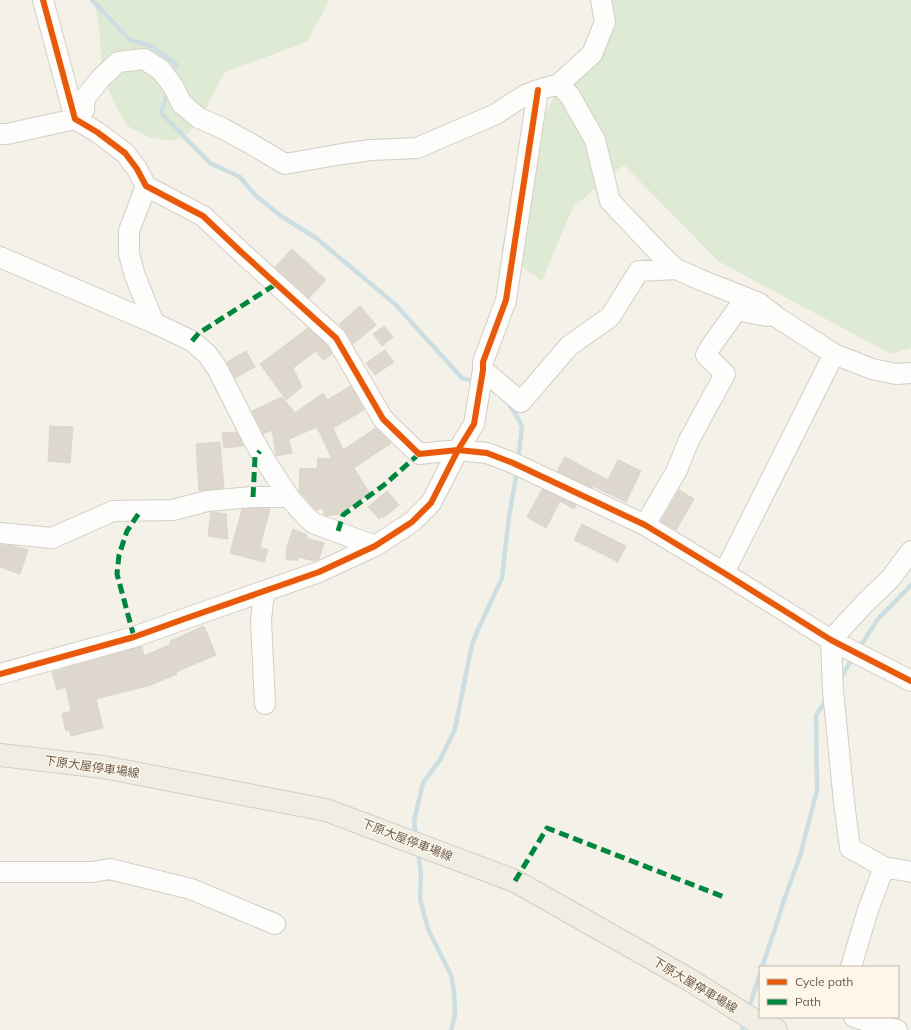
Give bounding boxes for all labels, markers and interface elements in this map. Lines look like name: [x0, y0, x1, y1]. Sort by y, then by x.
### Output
street label: 下原大屋停車場線: [43, 752, 141, 781]
street label: 下原大屋停車場線: [360, 815, 455, 864]
street label: 下原大屋停車場線: [650, 953, 740, 1016]
legend: [759, 966, 899, 1018]
text: Cycle path: [795, 974, 853, 989]
text: Path: [795, 994, 821, 1009]

